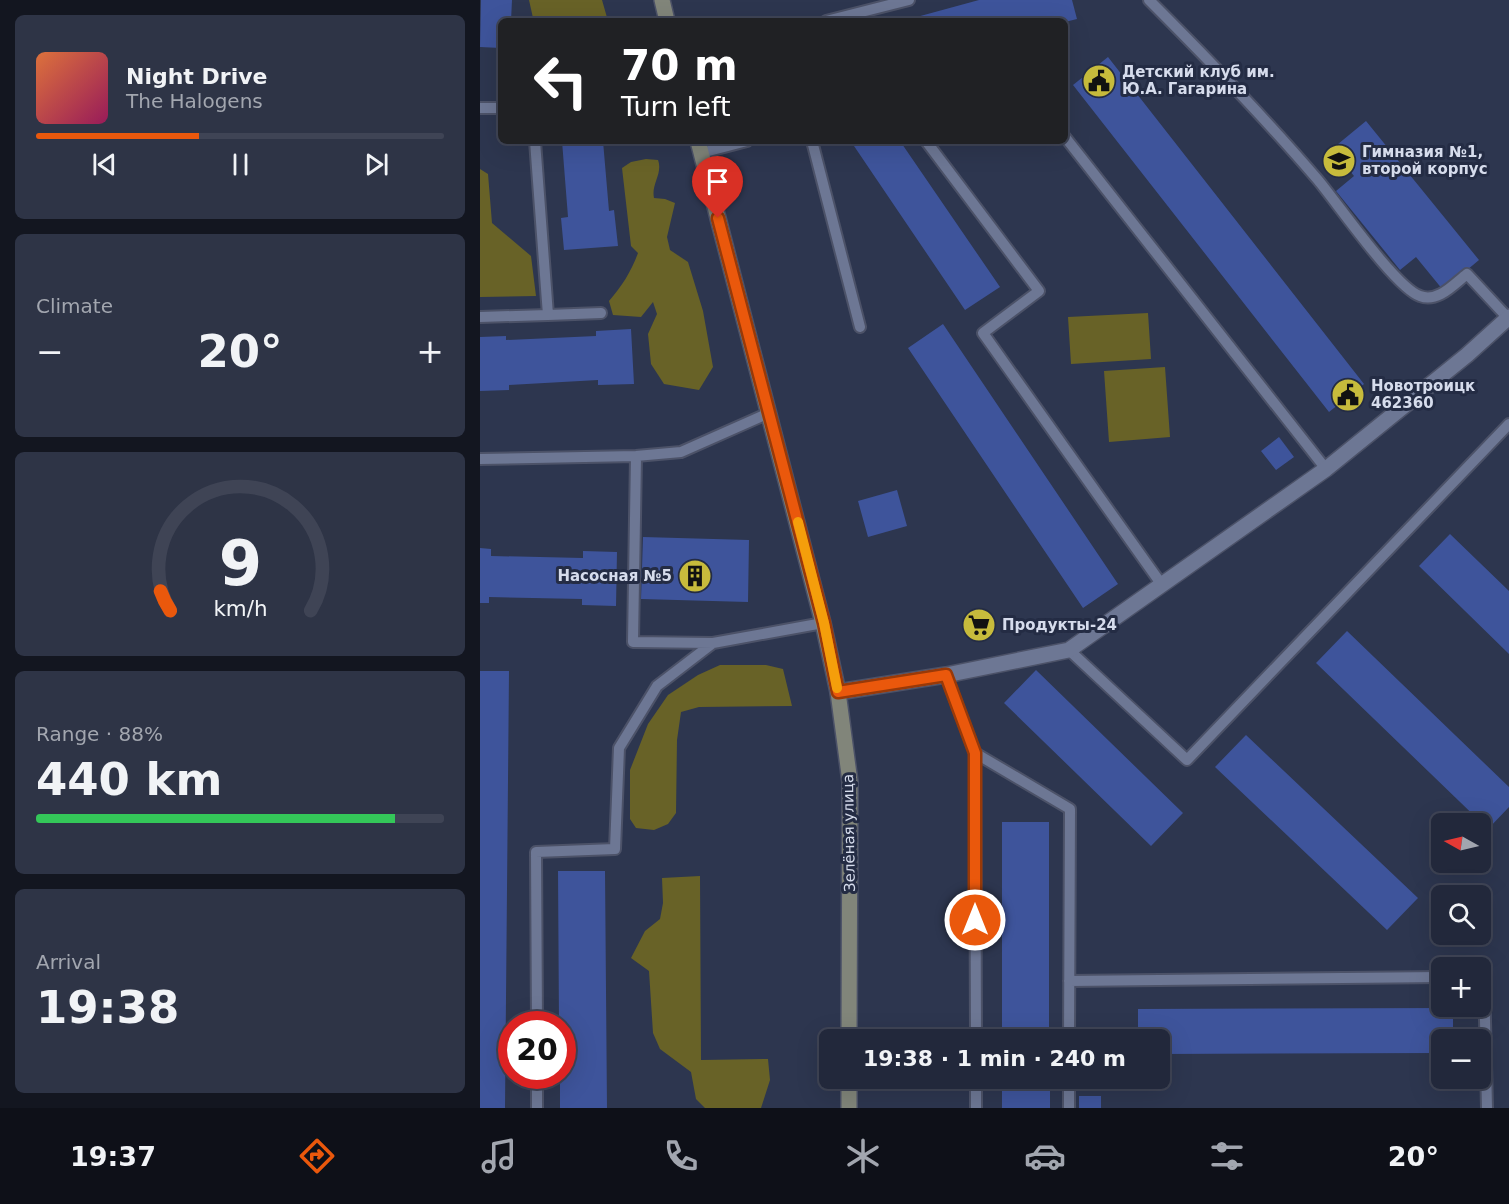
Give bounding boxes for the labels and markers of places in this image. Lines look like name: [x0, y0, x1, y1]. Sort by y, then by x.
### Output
public building icon: Детский клуб им. Ю.А. Гагарина: [1081, 63, 1117, 99]
place label: Детский клуб им. Ю.А. Гагарина: [1122, 63, 1275, 98]
school or university icon: Гимназия №1, второй корпус: [1321, 143, 1357, 179]
place label: Гимназия №1, второй корпус: [1362, 143, 1488, 178]
pin: [692, 156, 743, 218]
public building icon: Новотроицк 462360: [1330, 377, 1366, 413]
place label: Новотроицк 462360: [1371, 377, 1475, 412]
building icon: Насосная №5: [677, 558, 713, 594]
place label: Насосная №5: [557, 567, 672, 585]
supermarket icon: Продукты-24: [961, 607, 997, 643]
place label: Продукты-24: [1002, 616, 1117, 634]

